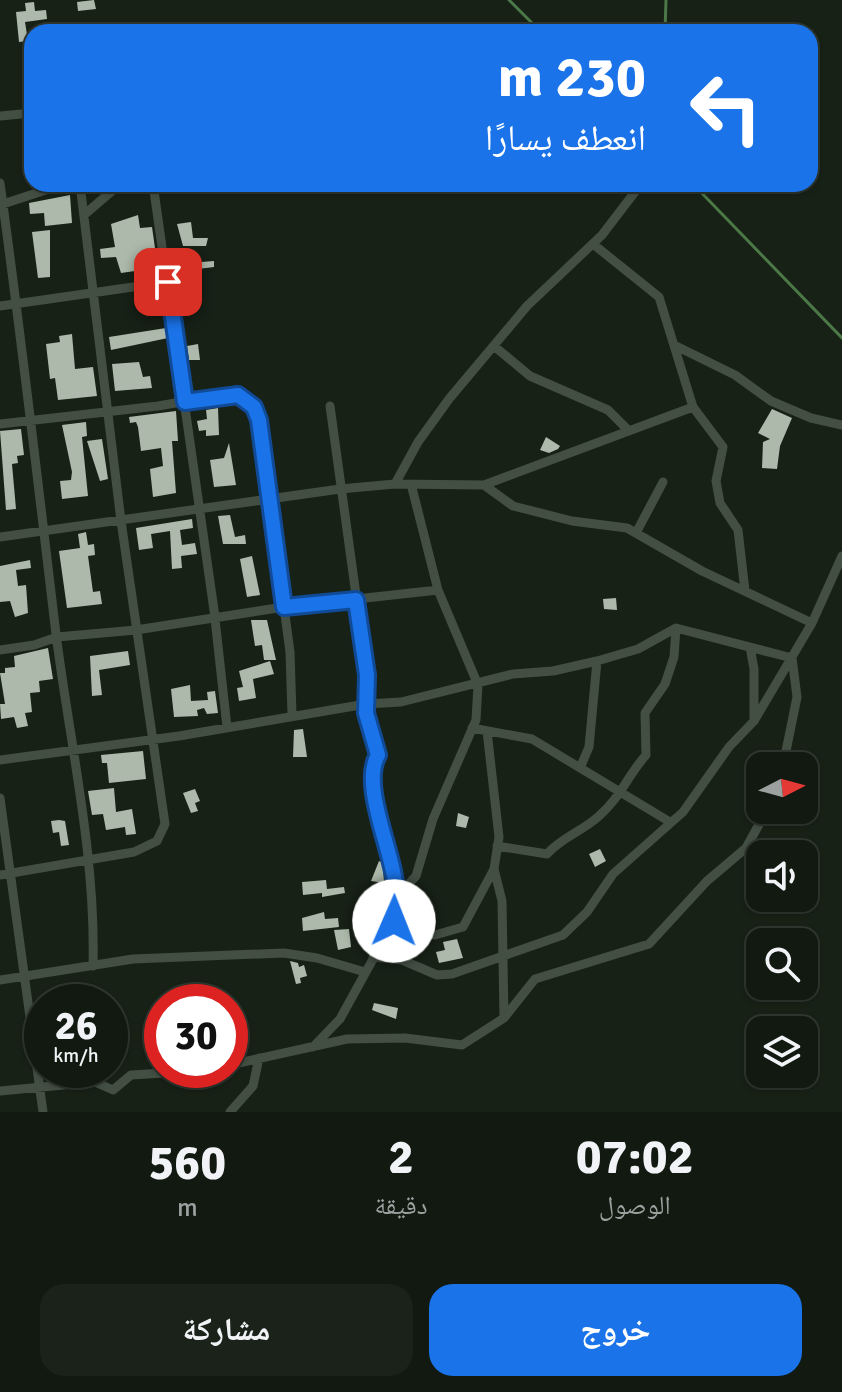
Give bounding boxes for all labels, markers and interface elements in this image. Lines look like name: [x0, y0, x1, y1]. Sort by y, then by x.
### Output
text: 230 m: [498, 43, 646, 112]
icon: left: [674, 56, 778, 160]
text: انعطف يسارًا: [485, 116, 646, 161]
pin: [134, 248, 202, 316]
icon: arrive: [146, 260, 190, 304]
north arrow: [746, 752, 818, 824]
map controls: [746, 752, 818, 1088]
button: sound: [746, 840, 818, 912]
position arrow: [352, 879, 436, 963]
button: search: [746, 928, 818, 1000]
speed limit sign: 30: [144, 984, 248, 1088]
text: 26: [54, 1001, 98, 1051]
button: layers: [746, 1016, 818, 1088]
text: km/h: [53, 1043, 99, 1068]
text: 2: [388, 1128, 414, 1187]
text: 07:02: [576, 1128, 694, 1187]
text: 560: [148, 1134, 226, 1193]
text: دقيقة: [375, 1190, 427, 1222]
text: الوصول: [599, 1190, 671, 1222]
text: m: [177, 1192, 198, 1224]
button: مشاركة: [40, 1284, 413, 1376]
button: خروج: [429, 1284, 802, 1376]

